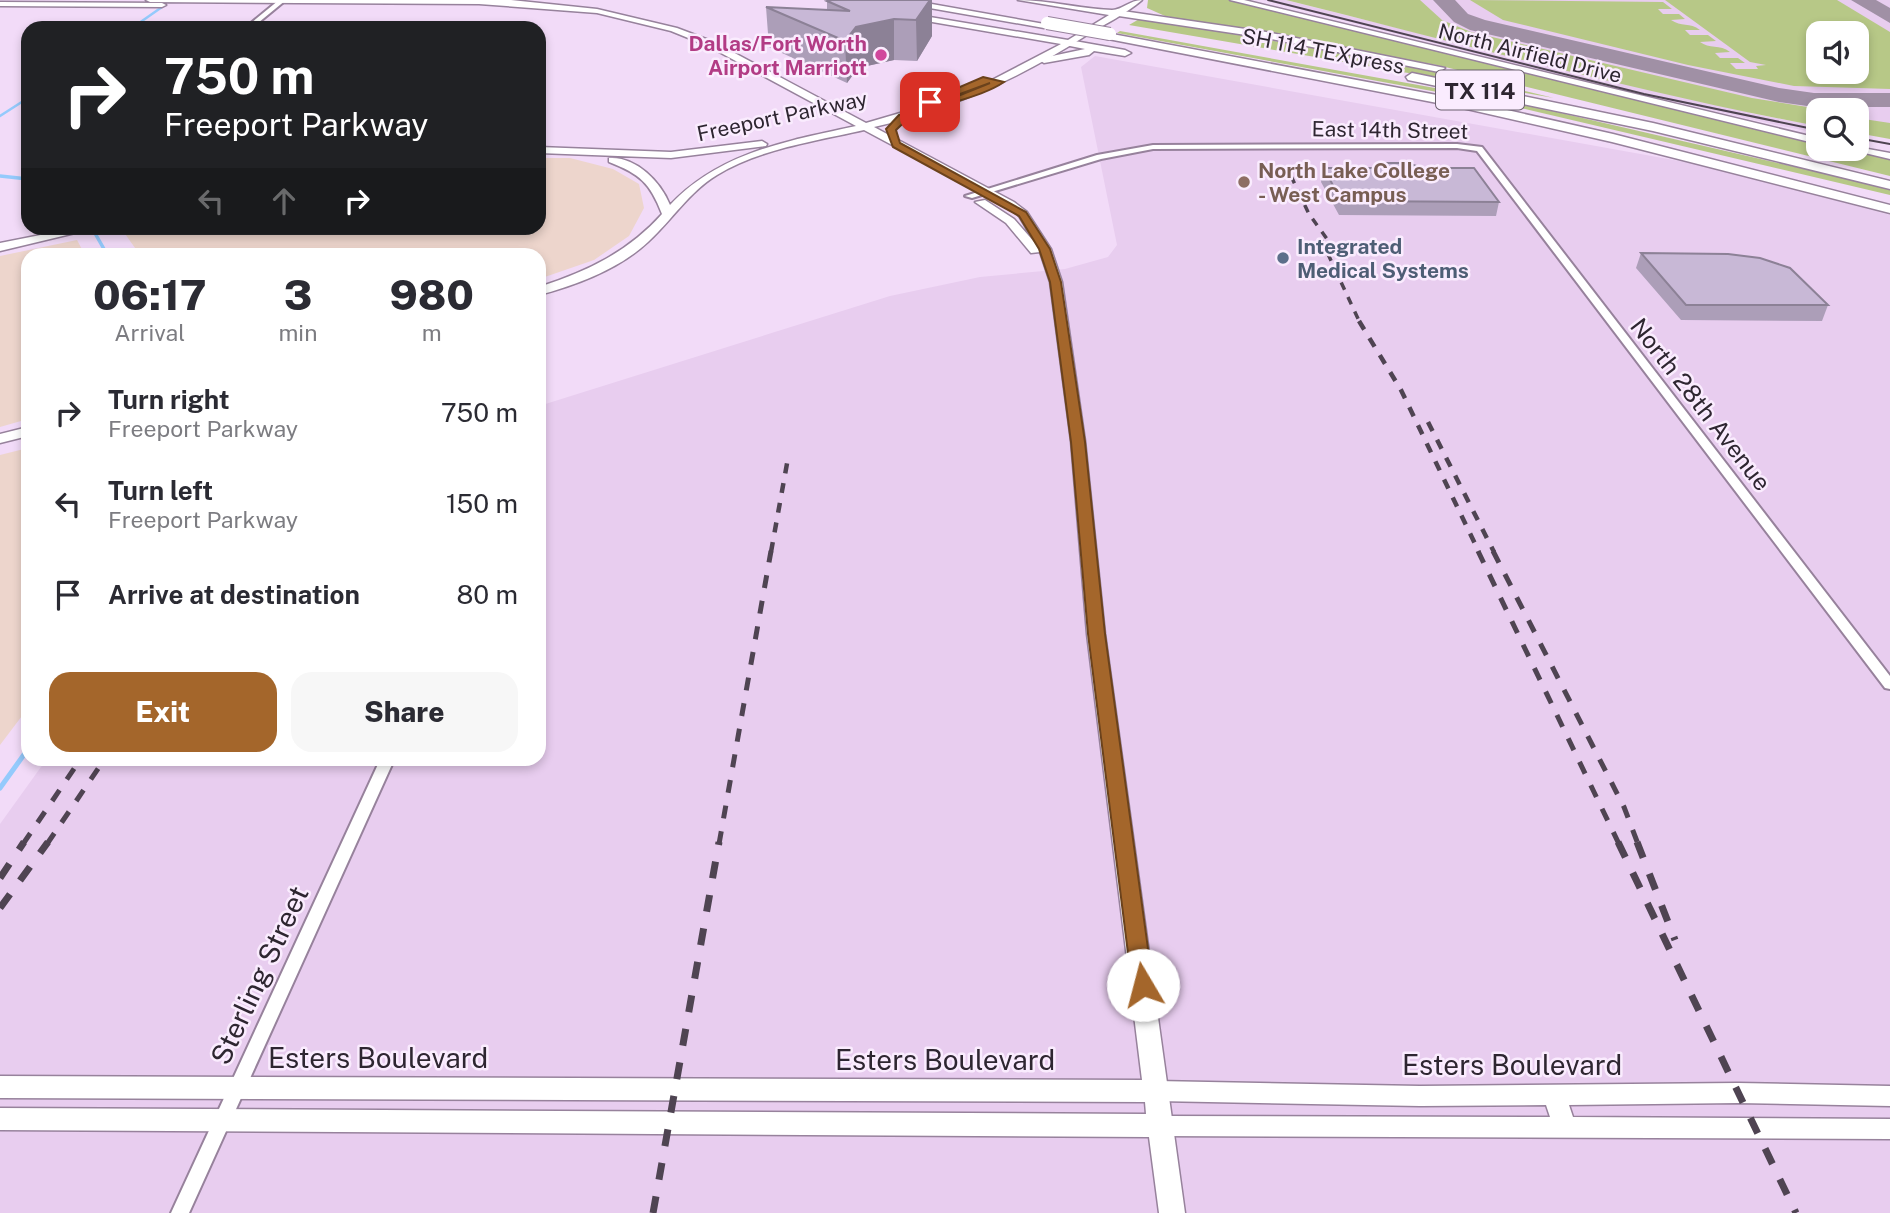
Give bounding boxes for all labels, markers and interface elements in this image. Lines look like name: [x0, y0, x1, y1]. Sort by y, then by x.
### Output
street label: North Airfield Drive: [1436, 18, 1624, 88]
map controls: [1806, 21, 1869, 161]
button: sound: [1806, 21, 1869, 84]
street label: SH 114 TEXpress: [1240, 23, 1406, 79]
place label: Dallas/Fort Worth Airport Marriott: [688, 31, 867, 80]
text: 750 m: [164, 47, 314, 105]
marker: Dallas/Fort Worth Airport Marriott: [873, 47, 889, 63]
icon: right: [49, 49, 140, 140]
road number: TX 114: [1436, 71, 1524, 110]
pin: [900, 72, 960, 132]
icon: arrive: [911, 83, 949, 121]
street label: Freeport Parkway: [695, 86, 869, 146]
button: search: [1806, 98, 1869, 161]
text: Freeport Parkway: [164, 106, 428, 143]
street label: East 14th Street: [1312, 116, 1468, 144]
place label: North Lake College - West Campus: [1258, 158, 1450, 207]
marker: North Lake College - West Campus: [1236, 174, 1252, 190]
icon: left: [192, 182, 230, 220]
icon: ahead: [265, 182, 303, 220]
icon: right: [338, 182, 376, 220]
place label: Integrated Medical Systems: [1297, 234, 1469, 283]
marker: Integrated Medical Systems: [1275, 250, 1291, 266]
text: 06:17: [93, 270, 206, 319]
text: 3: [284, 270, 312, 319]
text: 980: [389, 270, 474, 319]
street label: North 28th Avenue: [1625, 312, 1777, 496]
text: Arrival: [114, 319, 185, 346]
text: min: [278, 319, 317, 346]
text: m: [422, 319, 442, 346]
text: Turn right: [108, 384, 230, 415]
icon: right: [49, 394, 87, 432]
text: 750 m: [441, 397, 518, 428]
text: Freeport Parkway: [108, 415, 298, 442]
text: Turn left: [108, 475, 213, 506]
icon: left: [49, 485, 87, 523]
text: 150 m: [446, 488, 518, 519]
text: Freeport Parkway: [108, 506, 298, 533]
icon: arrive: [49, 576, 87, 614]
text: Arrive at destination: [108, 579, 360, 610]
text: 80 m: [457, 579, 518, 610]
button: Exit: [49, 672, 277, 752]
button: Share: [291, 672, 518, 752]
street label: Sterling Street: [203, 880, 315, 1070]
position arrow: [1106, 948, 1180, 1022]
street label: Esters Boulevard: [268, 1041, 488, 1074]
street label: Esters Boulevard: [835, 1043, 1055, 1076]
street label: Esters Boulevard: [1402, 1048, 1622, 1081]

